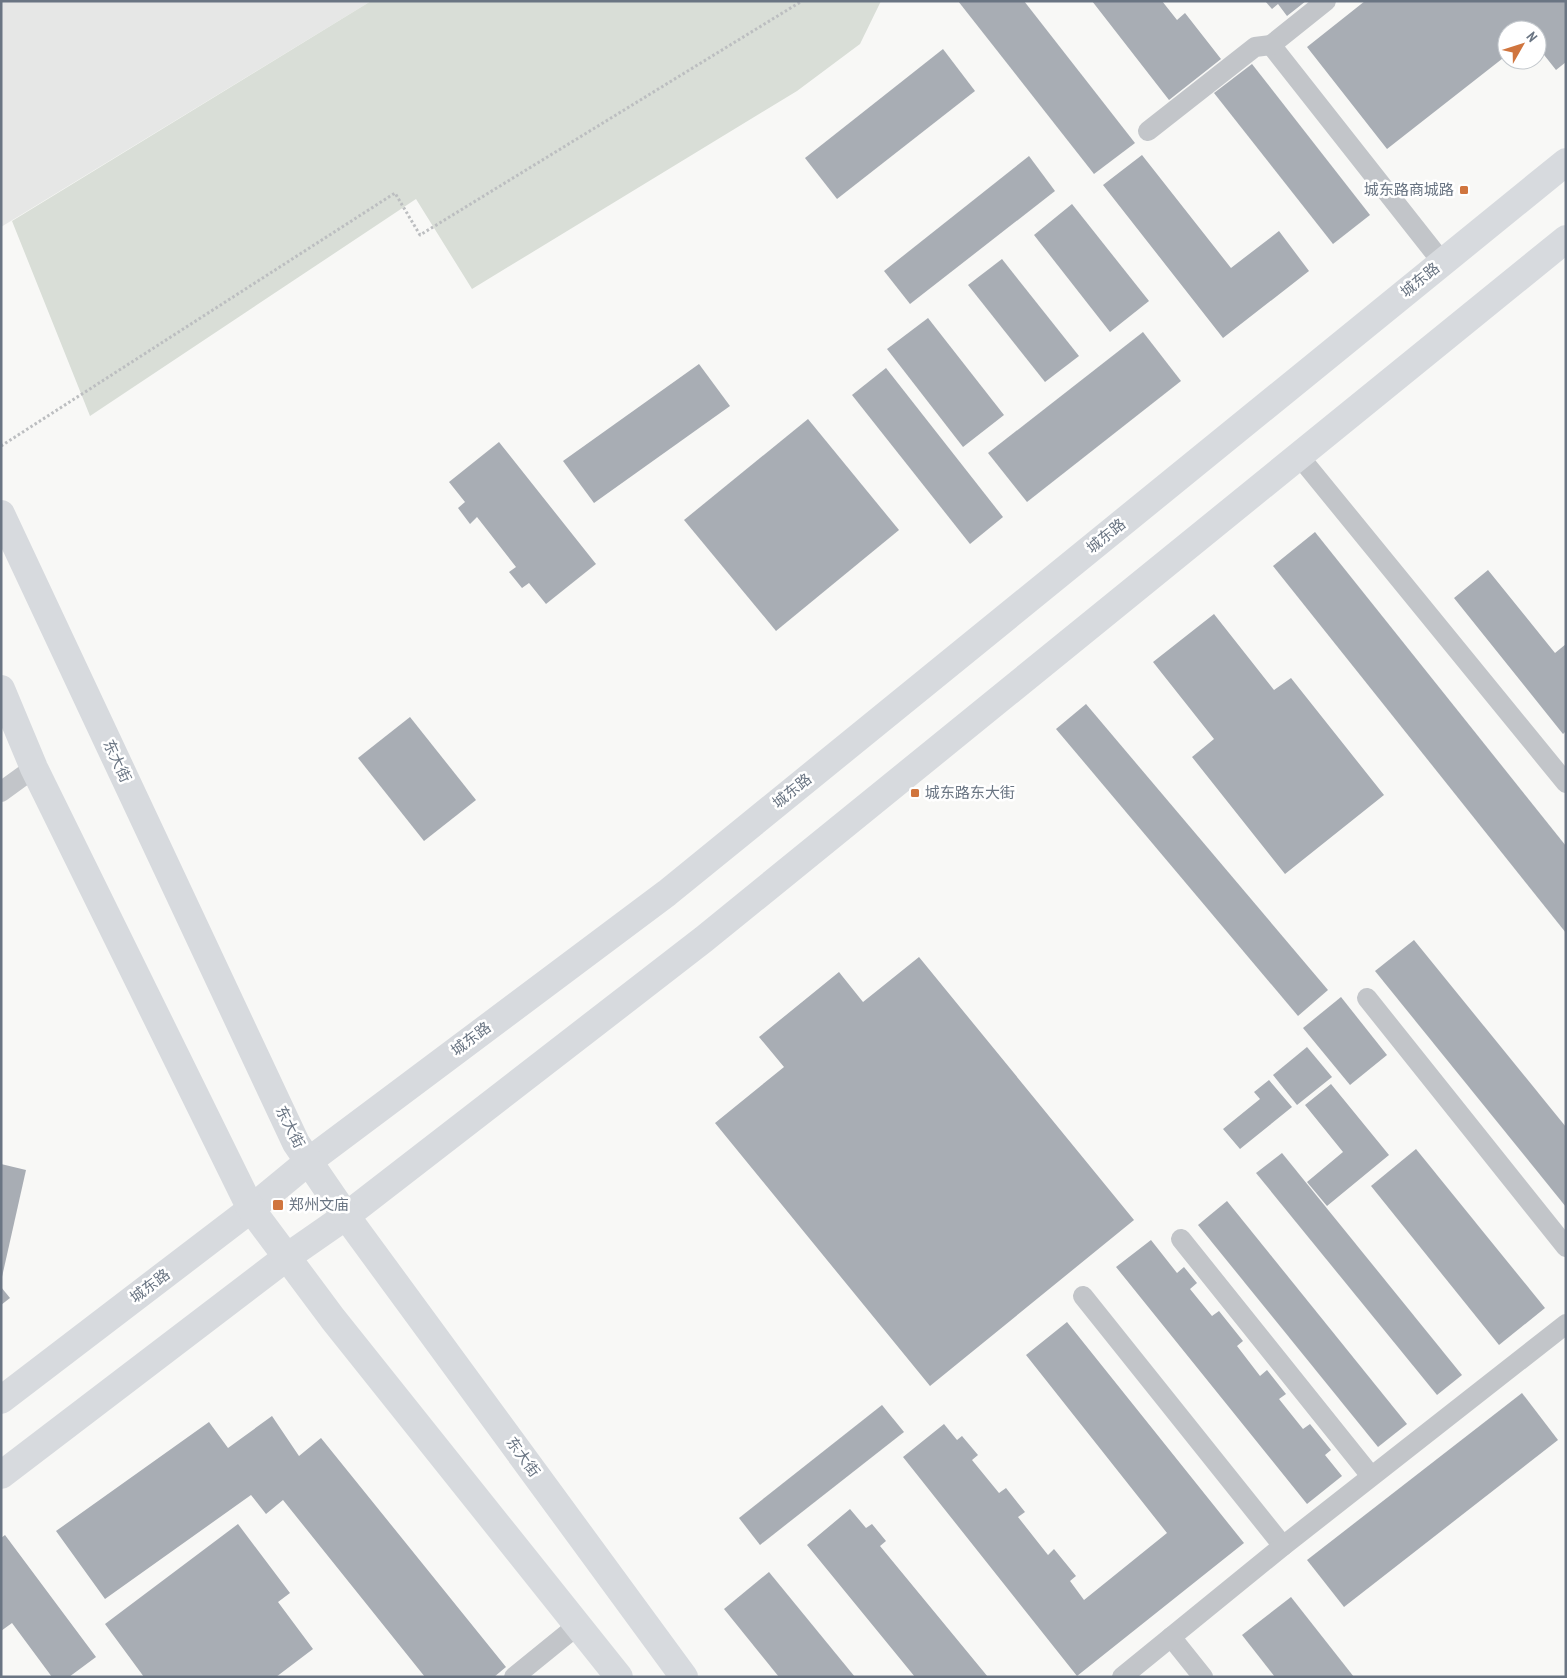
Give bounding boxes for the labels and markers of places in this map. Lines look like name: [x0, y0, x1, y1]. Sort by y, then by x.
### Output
place label: 城东路商城路: [1364, 180, 1454, 199]
marker: 城东路商城路: [1458, 184, 1470, 196]
place label: 城东路东大街: [925, 783, 1015, 802]
marker: 城东路东大街: [909, 787, 921, 799]
place label: 郑州文庙: [289, 1195, 349, 1214]
marker: 郑州文庙: [271, 1198, 285, 1212]

